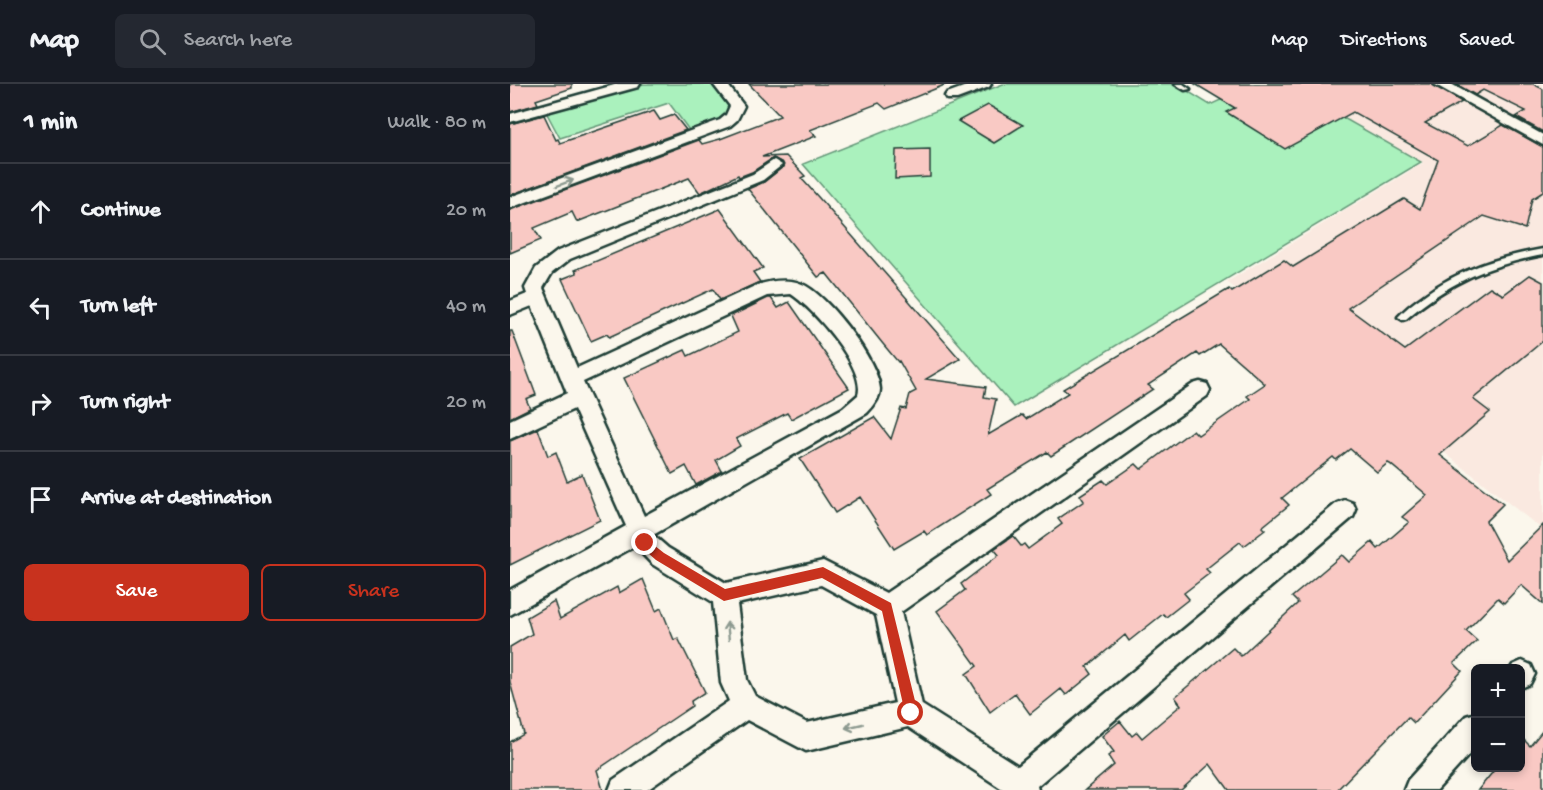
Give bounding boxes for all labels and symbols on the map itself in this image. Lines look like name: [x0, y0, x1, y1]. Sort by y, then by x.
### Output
one-way arrow: [555, 177, 574, 188]
route end: [631, 529, 657, 555]
one-way arrow: [722, 621, 733, 641]
route start: [897, 699, 923, 725]
one-way arrow: [845, 721, 865, 732]

